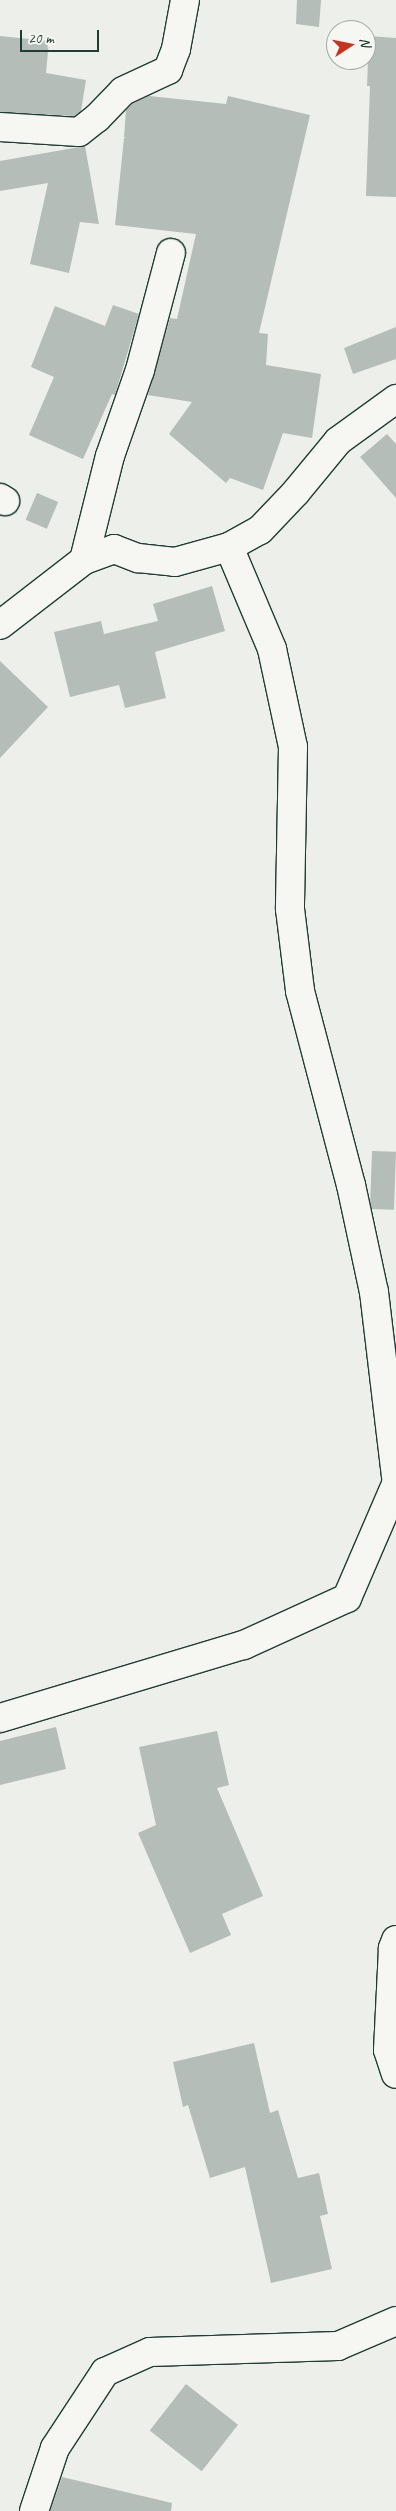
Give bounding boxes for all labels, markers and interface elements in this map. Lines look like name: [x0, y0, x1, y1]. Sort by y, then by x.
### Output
scale bar: [22, 20, 101, 52]
north arrow: [326, 20, 376, 70]
text: 20 m: [28, 29, 54, 48]
text: N: [356, 36, 374, 48]

